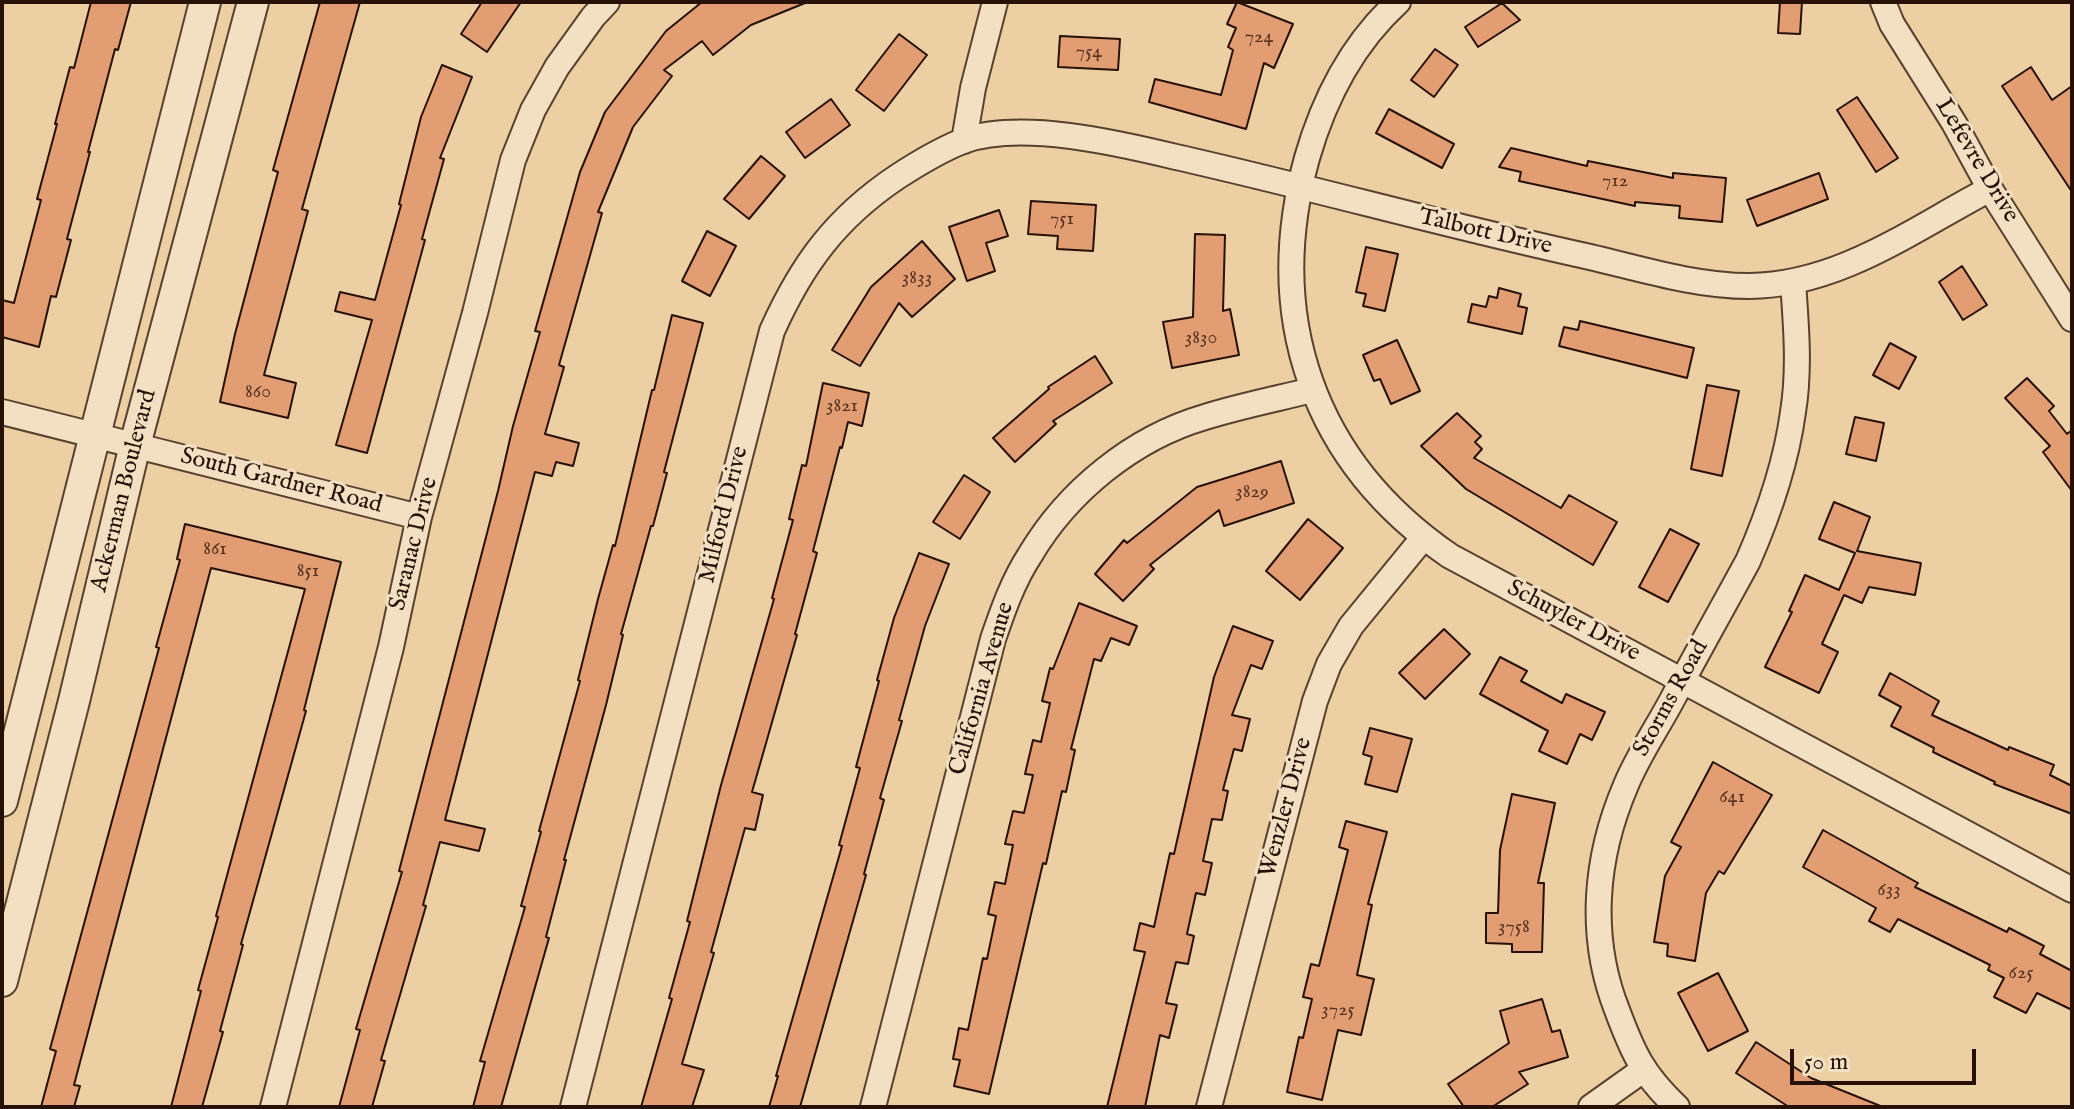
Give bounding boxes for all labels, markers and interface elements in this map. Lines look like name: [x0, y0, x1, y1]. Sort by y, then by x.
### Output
house number: 724: [1245, 26, 1273, 50]
house number: 754: [1076, 41, 1102, 65]
street label: Lefevre Drive: [1928, 94, 2024, 228]
house number: 712: [1602, 170, 1628, 194]
street label: Talbott Drive: [1416, 204, 1554, 262]
house number: 751: [1050, 208, 1074, 232]
house number: 3833: [902, 267, 932, 291]
house number: 3830: [1185, 327, 1217, 351]
house number: 860: [245, 381, 271, 405]
street label: Ackerman Boulevard: [86, 387, 164, 595]
house number: 3821: [826, 395, 858, 419]
street label: South Gardner Road: [177, 443, 385, 521]
street label: Milford Drive: [694, 444, 756, 586]
street label: Saranac Drive: [385, 474, 445, 614]
house number: 3829: [1235, 481, 1269, 505]
house number: 861: [203, 538, 227, 562]
house number: 851: [297, 560, 319, 584]
street label: Schuyler Drive: [1501, 575, 1645, 669]
street label: California Avenue: [944, 599, 1022, 779]
street label: Storms Road: [1628, 636, 1716, 762]
street label: Wenzler Drive: [1254, 735, 1320, 881]
house number: 641: [1719, 786, 1745, 810]
house number: 633: [1877, 879, 1901, 903]
house number: 3758: [1498, 916, 1530, 940]
house number: 625: [2008, 962, 2034, 986]
house number: 3725: [1321, 999, 1355, 1023]
scale bar: [1794, 1033, 1980, 1083]
text: 50 m: [1804, 1047, 1848, 1078]

